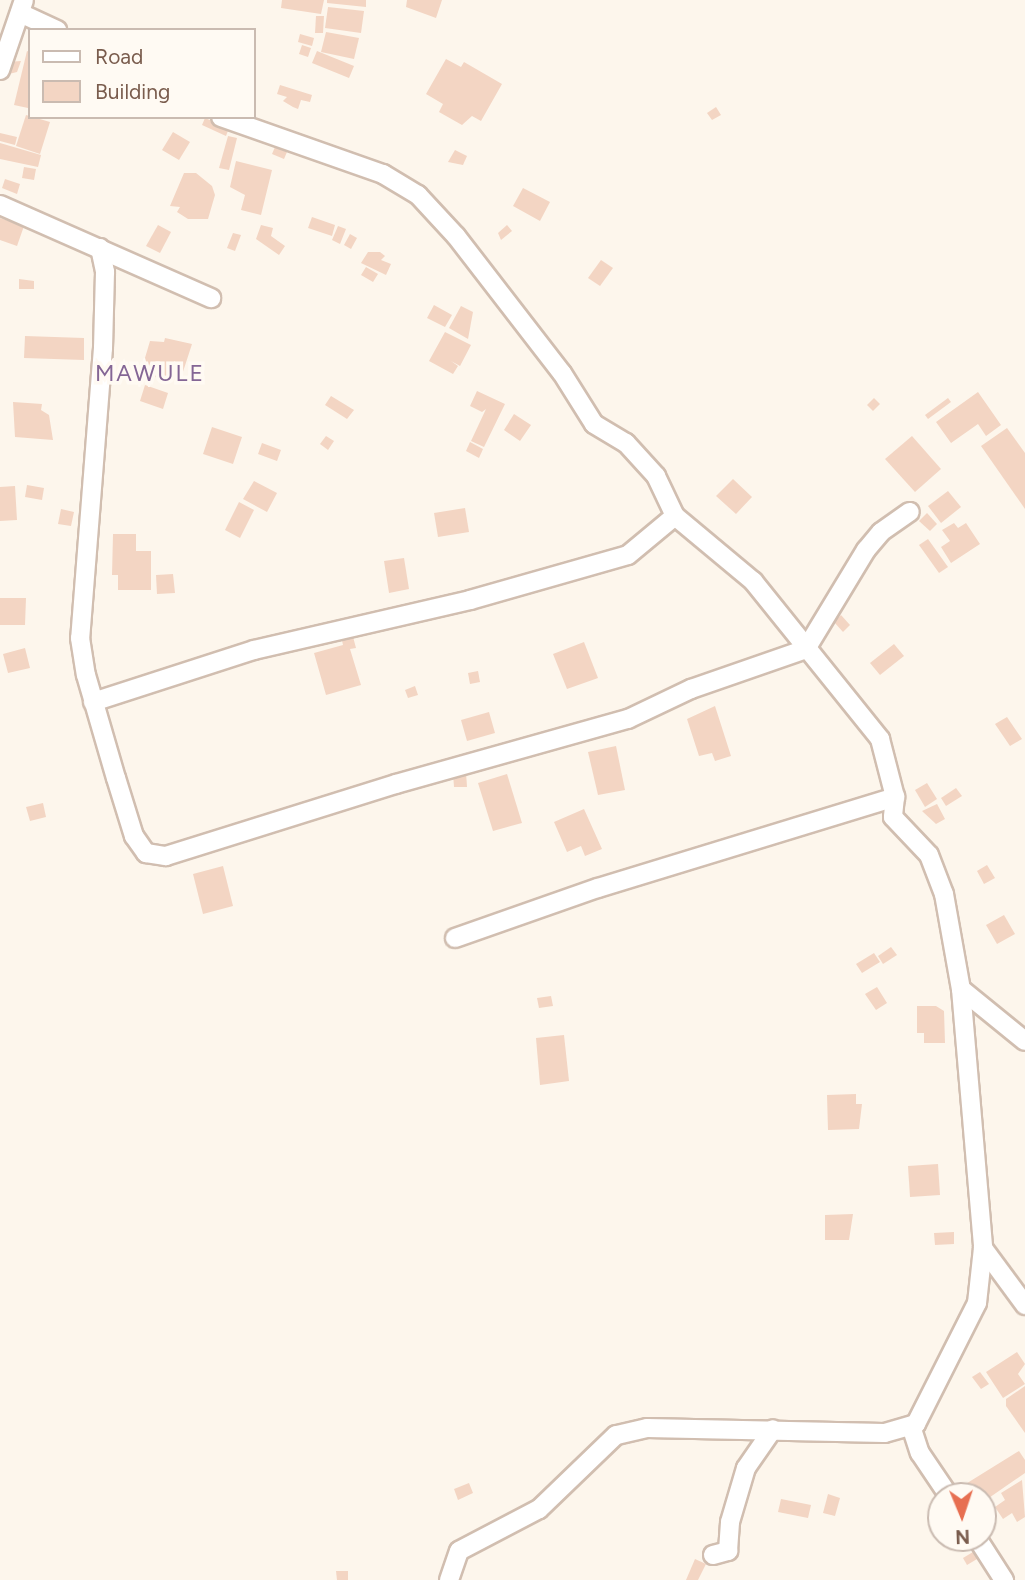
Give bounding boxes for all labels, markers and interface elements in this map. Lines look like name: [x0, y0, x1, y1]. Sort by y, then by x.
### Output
legend: [28, 28, 256, 119]
text: Road: [95, 44, 143, 69]
text: Building: [95, 79, 170, 104]
district label: MAWULE: [96, 359, 204, 387]
north arrow: [927, 1482, 997, 1552]
text: N: [955, 1525, 970, 1548]

